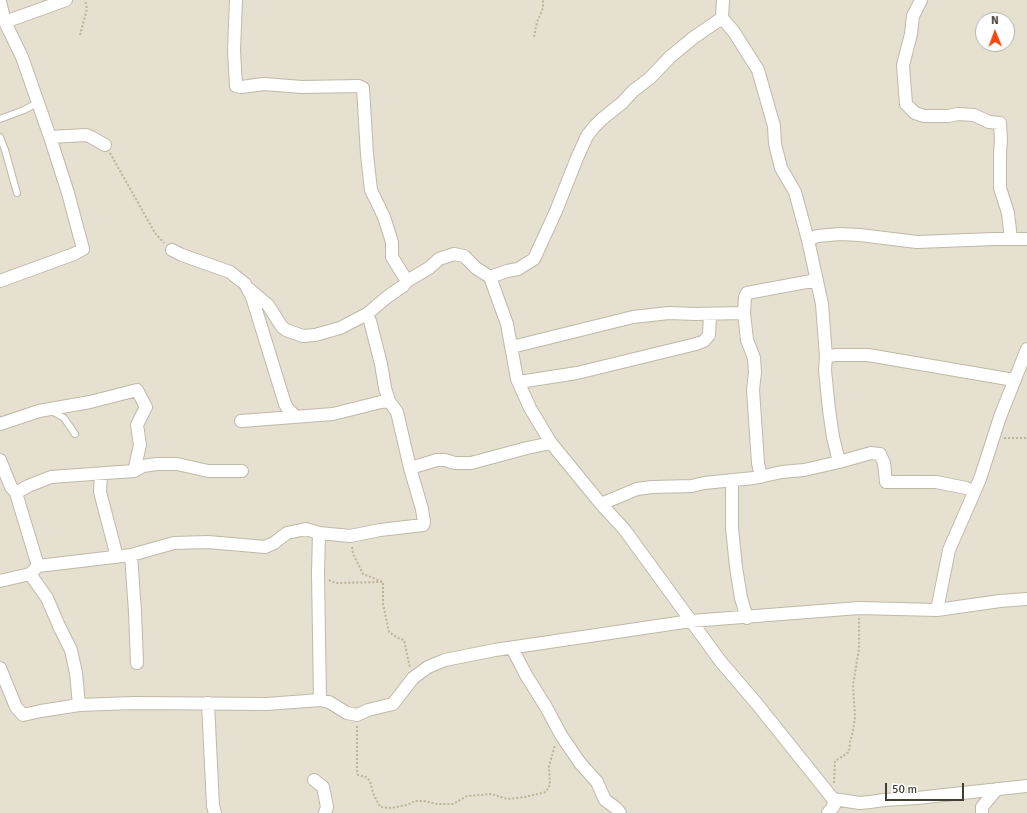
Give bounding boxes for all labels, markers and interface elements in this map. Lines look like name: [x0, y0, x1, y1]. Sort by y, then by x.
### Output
north arrow: [975, 12, 1015, 52]
text: N: [991, 14, 999, 27]
scale bar: [887, 775, 966, 801]
text: 50 m: [892, 782, 917, 797]

